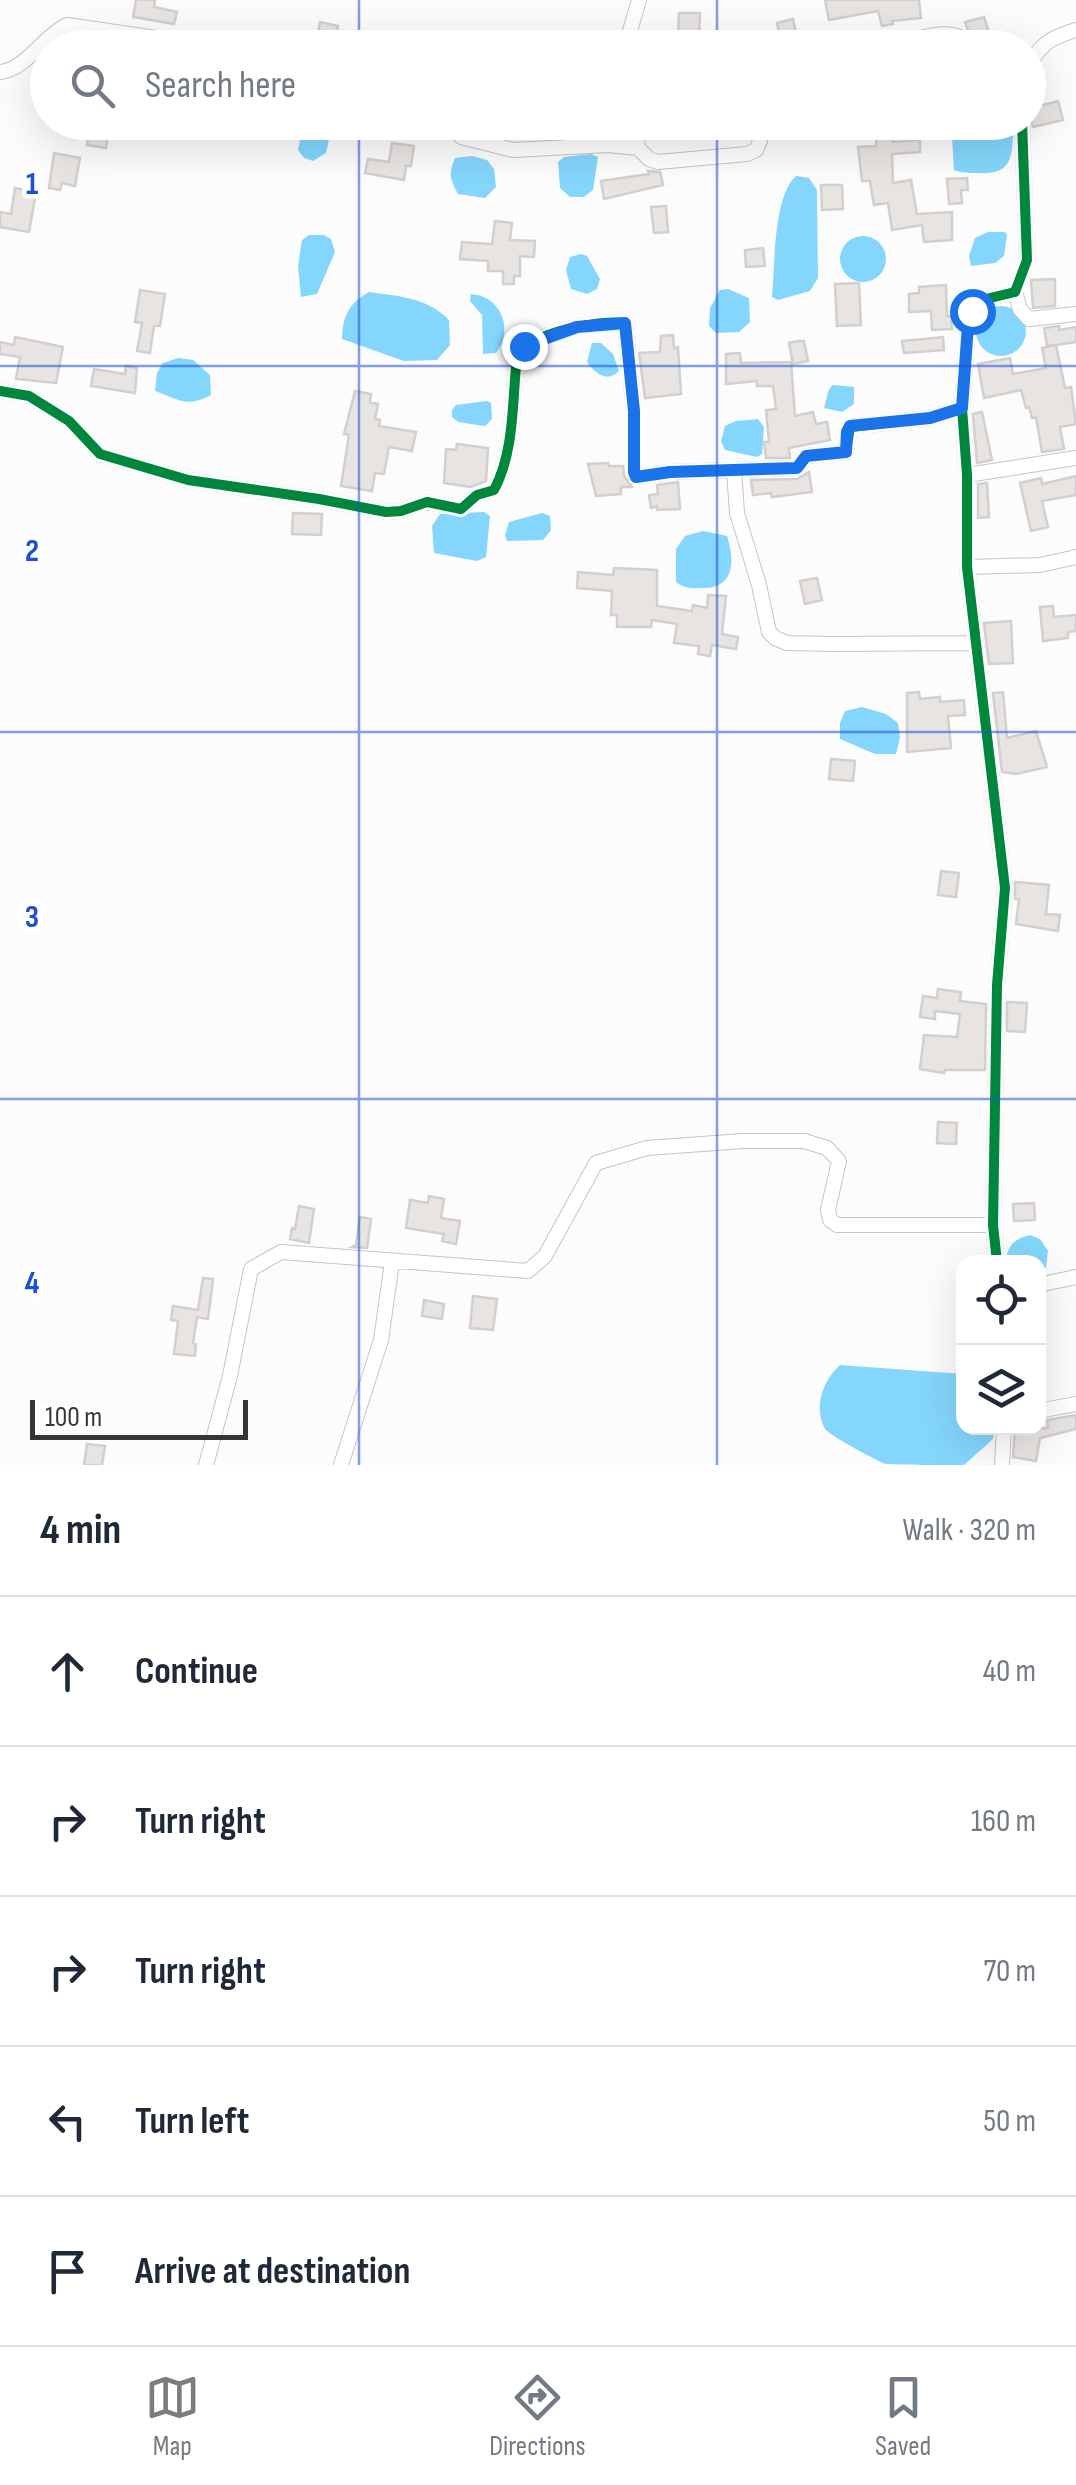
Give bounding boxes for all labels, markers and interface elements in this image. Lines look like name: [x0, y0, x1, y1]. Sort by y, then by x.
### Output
search box: [30, 30, 1046, 140]
icon: search: [65, 58, 120, 113]
text: Search here: [145, 63, 296, 108]
text: 1: [26, 165, 39, 204]
route start: [950, 289, 996, 335]
route end: [502, 324, 548, 370]
text: 2: [25, 532, 39, 571]
text: 3: [25, 898, 39, 937]
map controls: [956, 1255, 1046, 1435]
button: locate: [956, 1255, 1046, 1345]
text: 4: [25, 1264, 40, 1303]
button: layers: [956, 1345, 1046, 1435]
scale bar: [30, 1395, 248, 1440]
text: 100 m: [45, 1401, 102, 1434]
text: 4 min: [40, 1505, 121, 1556]
text: Walk · 320 m: [902, 1511, 1036, 1550]
icon: ahead: [40, 1644, 95, 1699]
text: Continue: [135, 1649, 258, 1694]
text: 40 m: [983, 1652, 1036, 1691]
icon: right: [40, 1794, 95, 1849]
text: Turn right: [135, 1799, 266, 1844]
text: 160 m: [971, 1802, 1036, 1841]
icon: right: [40, 1944, 95, 1999]
text: Turn right: [135, 1949, 266, 1994]
text: 70 m: [983, 1952, 1036, 1991]
icon: left: [40, 2094, 95, 2149]
text: Turn left: [135, 2099, 249, 2144]
text: 50 m: [983, 2102, 1036, 2141]
icon: arrive: [40, 2244, 95, 2299]
text: Arrive at destination: [135, 2249, 410, 2294]
tab: Map: [145, 2370, 200, 2463]
tab: Directions: [489, 2370, 586, 2463]
tab: Saved: [875, 2370, 931, 2463]

